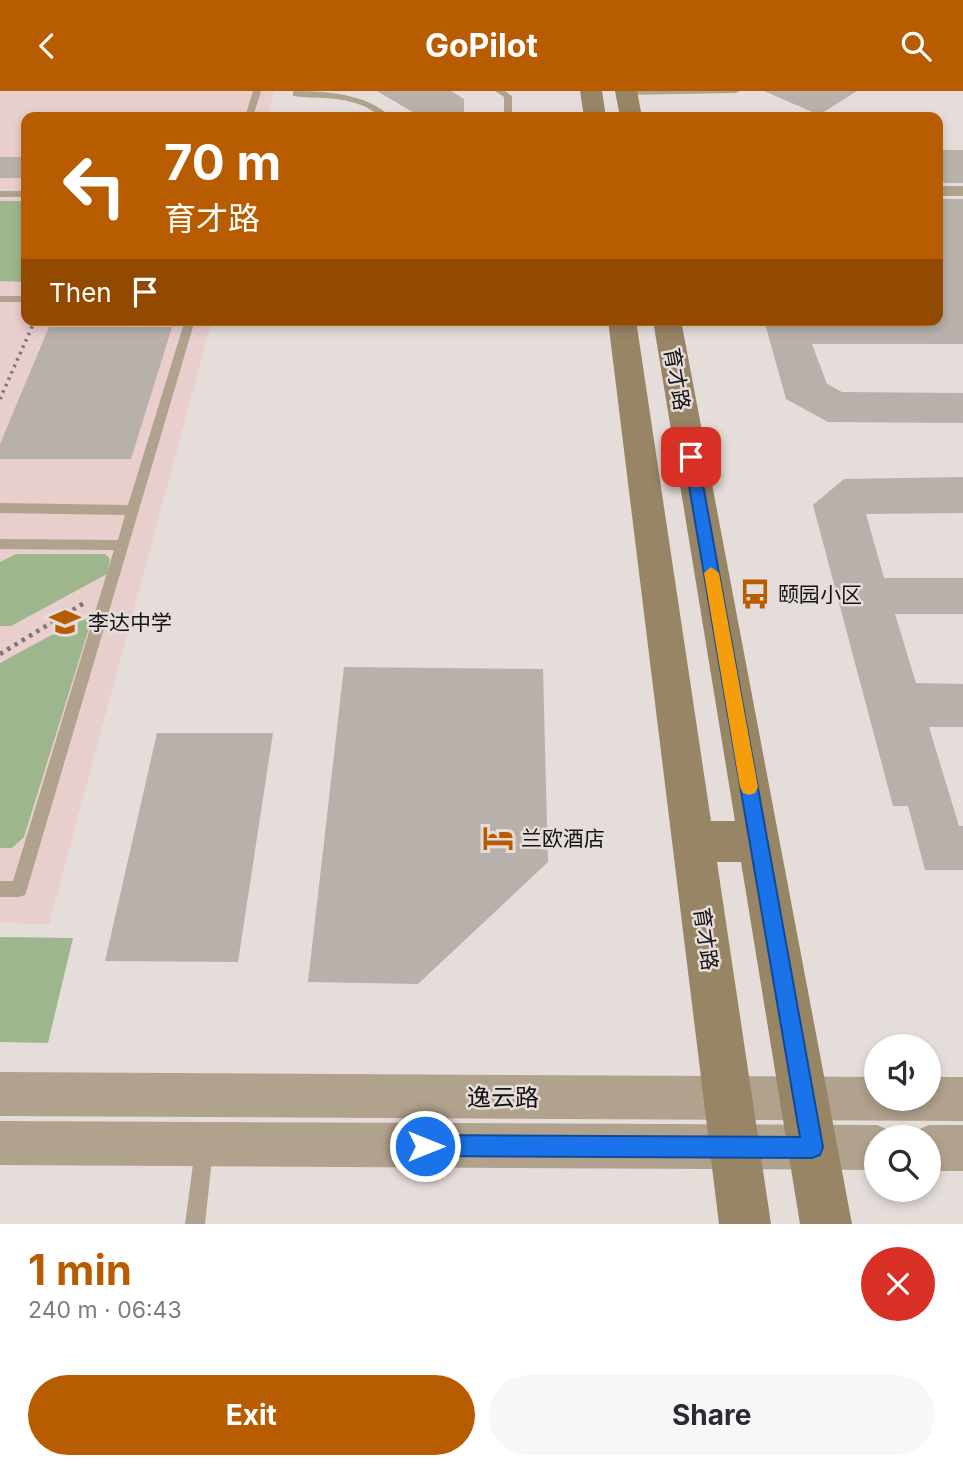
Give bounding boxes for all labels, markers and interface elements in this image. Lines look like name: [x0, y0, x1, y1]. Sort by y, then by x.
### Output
text: GoPilot: [425, 26, 538, 65]
icon: back: [28, 27, 66, 65]
icon: search: [897, 27, 935, 65]
text: 70 m: [164, 133, 281, 192]
icon: left: [49, 140, 140, 231]
text: 育才路: [164, 199, 260, 238]
icon: arrive: [126, 273, 164, 311]
text: Then: [49, 277, 112, 308]
street label: 育才路: [659, 346, 695, 412]
pin: [661, 427, 721, 487]
icon: arrive: [672, 438, 710, 476]
bus stop icon: 颐园小区: [738, 577, 772, 611]
place label: 颐园小区: [778, 582, 862, 607]
school or university icon: 李达中学: [48, 605, 82, 639]
place label: 李达中学: [88, 610, 172, 635]
hotel icon: 兰欧酒店: [481, 821, 515, 855]
place label: 兰欧酒店: [521, 826, 605, 851]
street label: 育才路: [689, 906, 723, 972]
map controls: [864, 1034, 941, 1202]
button: sound: [864, 1034, 941, 1111]
street label: 逸云路: [467, 1083, 539, 1112]
position arrow: [388, 1109, 462, 1183]
button: search: [864, 1125, 941, 1202]
text: 1 min: [28, 1244, 132, 1295]
button: close: [861, 1247, 935, 1321]
text: 240 m · 06:43: [28, 1296, 182, 1324]
button: Exit: [28, 1375, 475, 1455]
button: Share: [489, 1375, 935, 1455]

